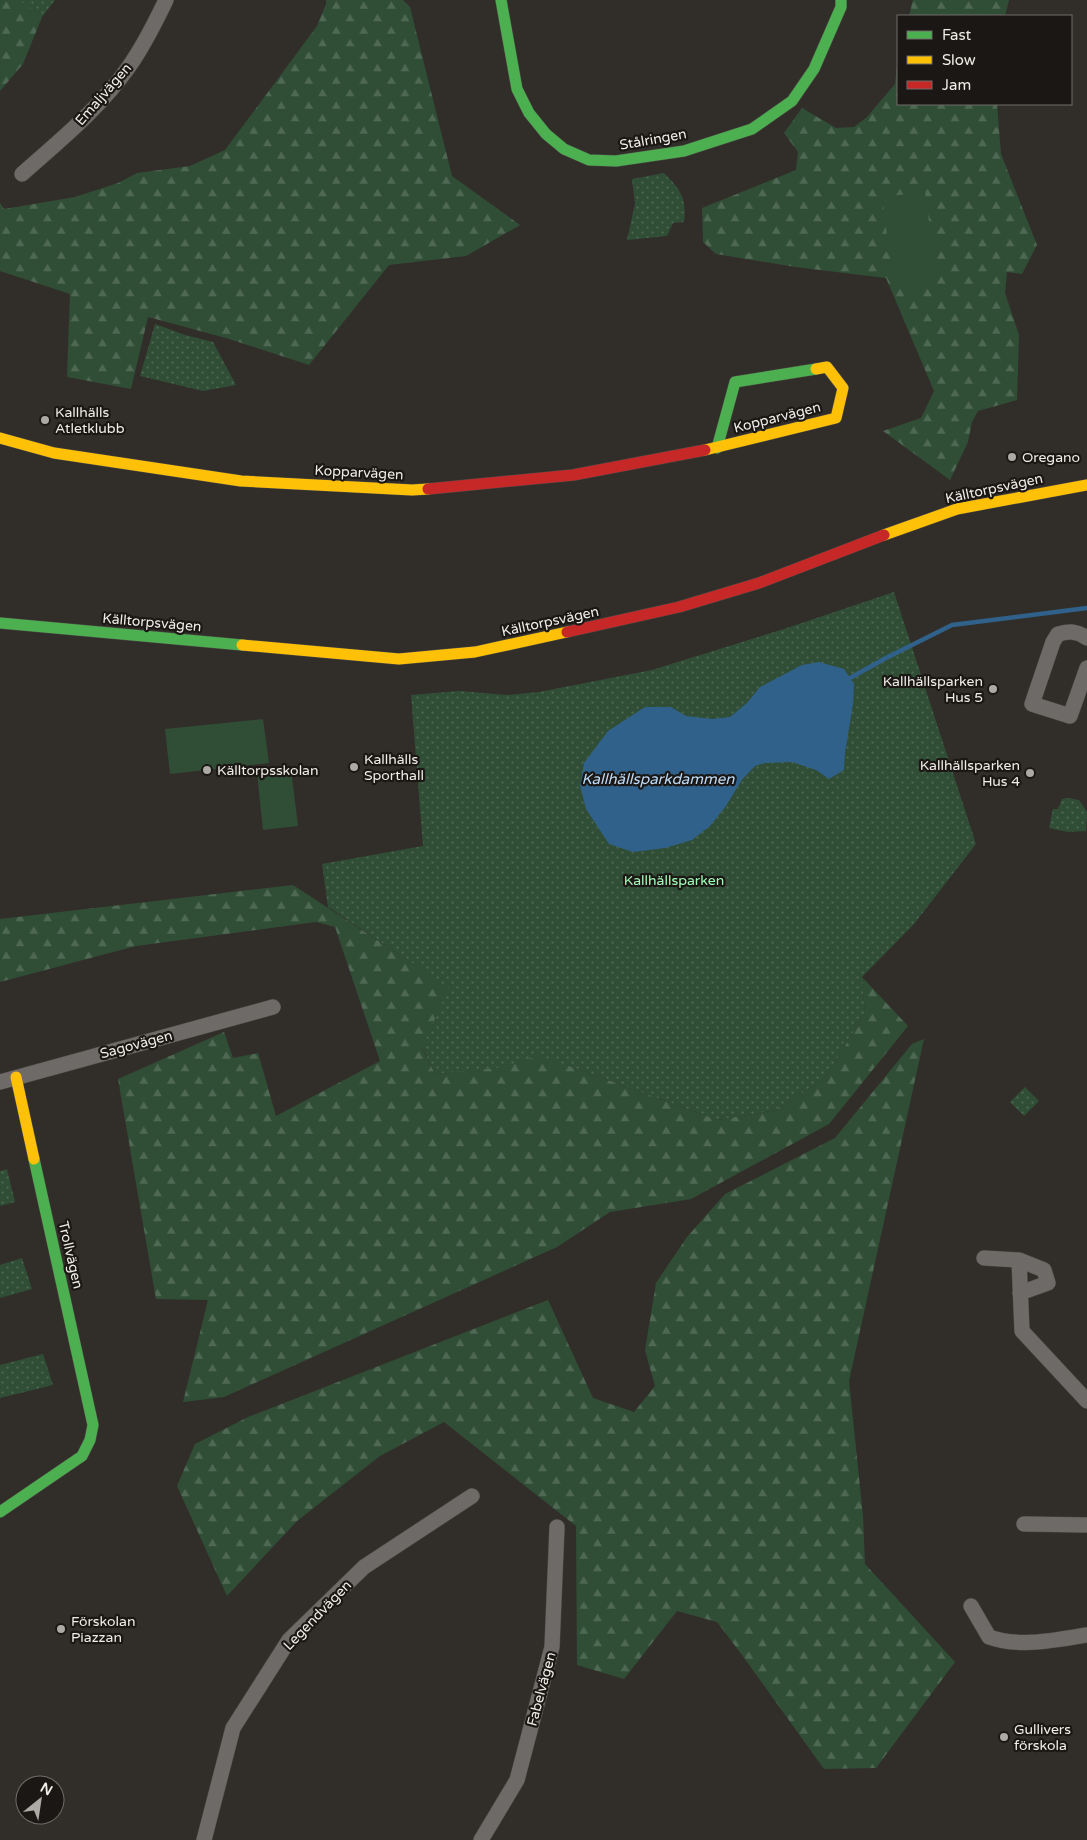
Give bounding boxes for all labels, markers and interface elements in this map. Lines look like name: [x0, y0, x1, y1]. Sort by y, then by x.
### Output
legend: [897, 15, 1072, 105]
text: Fast: [942, 26, 972, 44]
text: Slow: [942, 51, 976, 69]
street label: Emaljvägen: [72, 60, 135, 129]
text: Jam: [942, 76, 971, 94]
street label: Stålringen: [618, 125, 688, 154]
street label: Kopparvägen: [732, 398, 822, 437]
place label: Kallhälls Atletklubb: [55, 404, 125, 437]
marker: Kallhälls Atletklubb: [39, 414, 51, 426]
place label: Oregano: [1022, 449, 1080, 466]
marker: Oregano: [1006, 451, 1018, 463]
street label: Kopparvägen: [314, 462, 404, 483]
street label: Källtorpsvägen: [944, 470, 1044, 507]
street label: Källtorpsvägen: [500, 603, 600, 640]
street label: Källtorpsvägen: [102, 610, 202, 635]
place label: Kallhällsparken Hus 5: [883, 673, 983, 706]
marker: Kallhällsparken Hus 5: [987, 683, 999, 695]
place label: Kallhälls Sporthall: [364, 751, 424, 784]
place label: Kallhällsparken Hus 4: [920, 757, 1020, 790]
marker: Kallhälls Sporthall: [348, 761, 360, 773]
place label: Källtorpsskolan: [217, 762, 319, 779]
marker: Källtorpsskolan: [201, 764, 213, 776]
marker: Kallhällsparken Hus 4: [1024, 767, 1036, 779]
water label: Kallhällsparkdammen: [582, 770, 735, 788]
park label: Kallhällsparken: [624, 872, 724, 889]
street label: Sagovägen: [98, 1027, 174, 1062]
street label: Trollvägen: [54, 1220, 87, 1291]
street label: Legendvägen: [280, 1577, 355, 1654]
place label: Förskolan Piazzan: [71, 1613, 135, 1646]
marker: Förskolan Piazzan: [55, 1623, 67, 1635]
street label: Fabelvägen: [523, 1650, 560, 1728]
place label: Gullivers förskola: [1014, 1721, 1071, 1754]
marker: Gullivers förskola: [998, 1731, 1010, 1743]
north arrow: [15, 1775, 65, 1825]
text: N: [37, 1779, 55, 1799]

